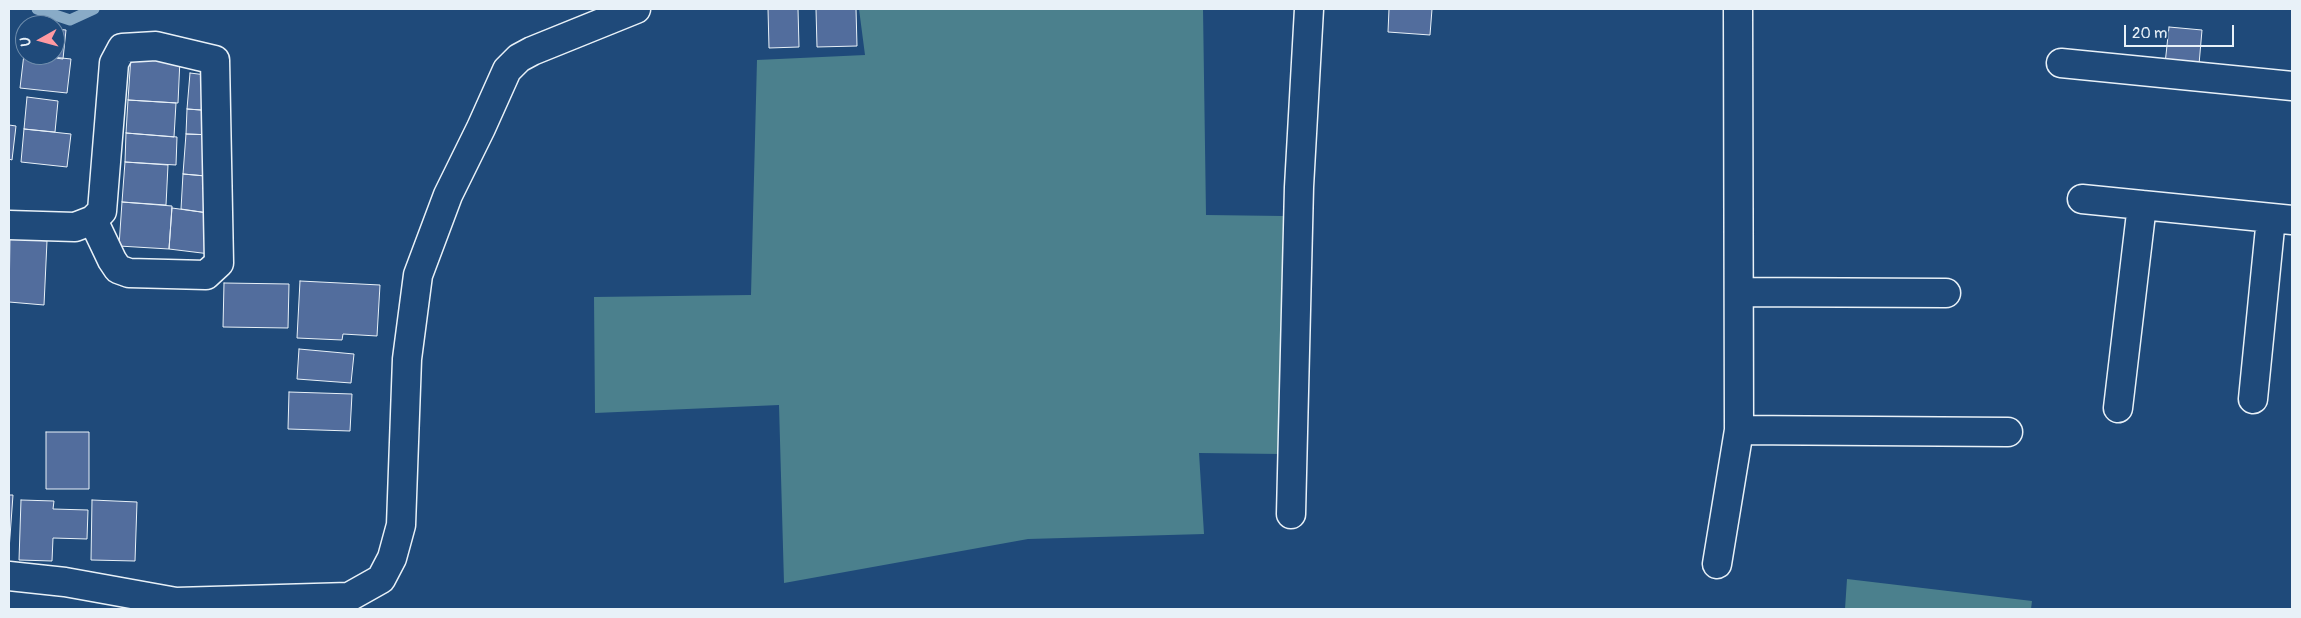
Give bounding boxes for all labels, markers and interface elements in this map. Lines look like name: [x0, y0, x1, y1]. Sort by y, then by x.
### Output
north arrow: [15, 15, 65, 65]
scale bar: [2126, 15, 2236, 47]
text: 20 m: [2132, 24, 2167, 43]
text: U: [17, 36, 35, 47]

